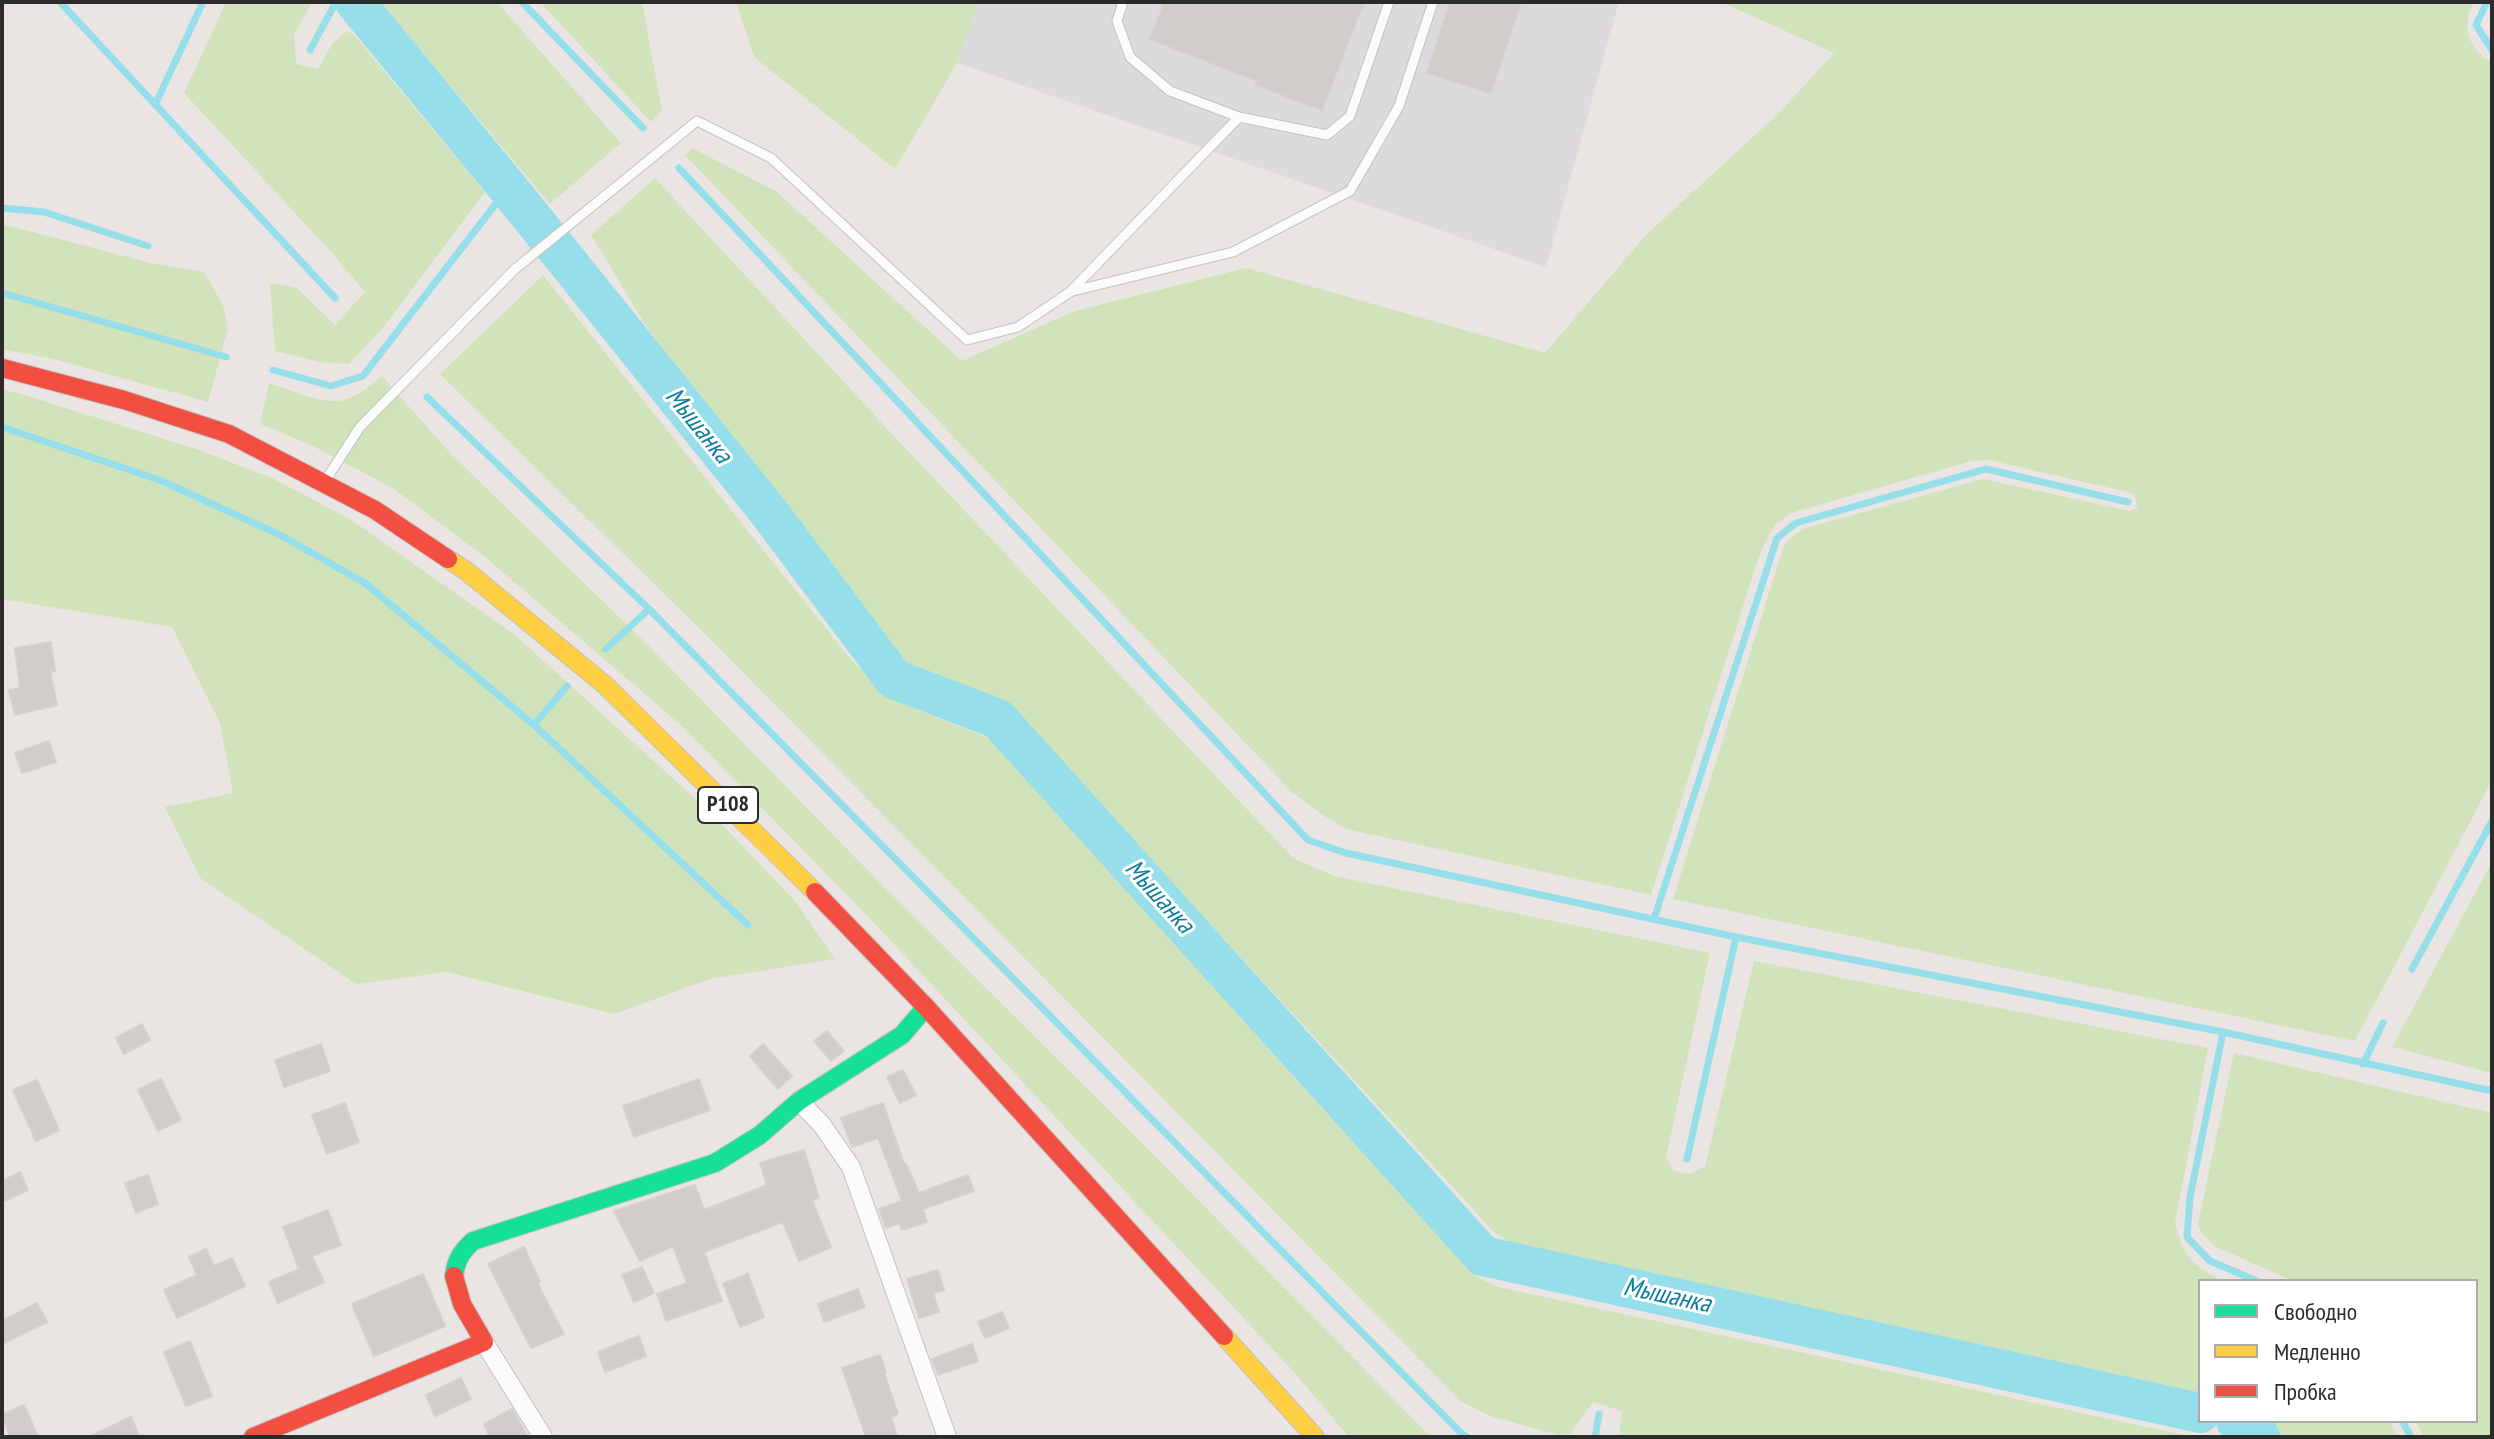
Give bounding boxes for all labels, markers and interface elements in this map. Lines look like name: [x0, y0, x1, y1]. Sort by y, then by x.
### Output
water label: Мышанка: [658, 382, 738, 470]
road number: Р108: [698, 787, 758, 823]
water label: Мышанка: [1118, 854, 1200, 940]
water label: Мышанка: [1621, 1272, 1713, 1320]
legend: [2198, 1279, 2478, 1423]
text: Свободно: [2274, 1296, 2357, 1327]
text: Медленно: [2274, 1336, 2361, 1367]
text: Пробка: [2274, 1376, 2337, 1407]

